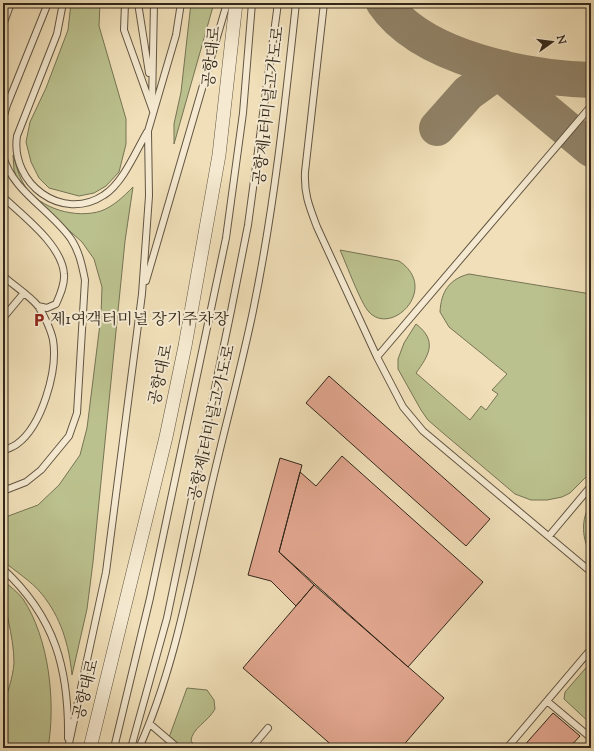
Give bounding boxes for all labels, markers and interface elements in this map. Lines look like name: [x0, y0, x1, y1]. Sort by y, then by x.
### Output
north arrow: [532, 22, 572, 62]
street label: 공항대로: [198, 25, 228, 89]
street label: 공항제1터미널고가도로: [249, 25, 291, 187]
text: N: [552, 33, 570, 46]
place label: 제1여객터미널 장기주차장: [50, 309, 229, 332]
parking icon: 제1여객터미널 장기주차장: [31, 312, 47, 328]
street label: 공항대로: [144, 342, 180, 408]
street label: 공항제1터미널고가도로: [184, 342, 242, 504]
street label: 공항대로: [68, 657, 106, 723]

